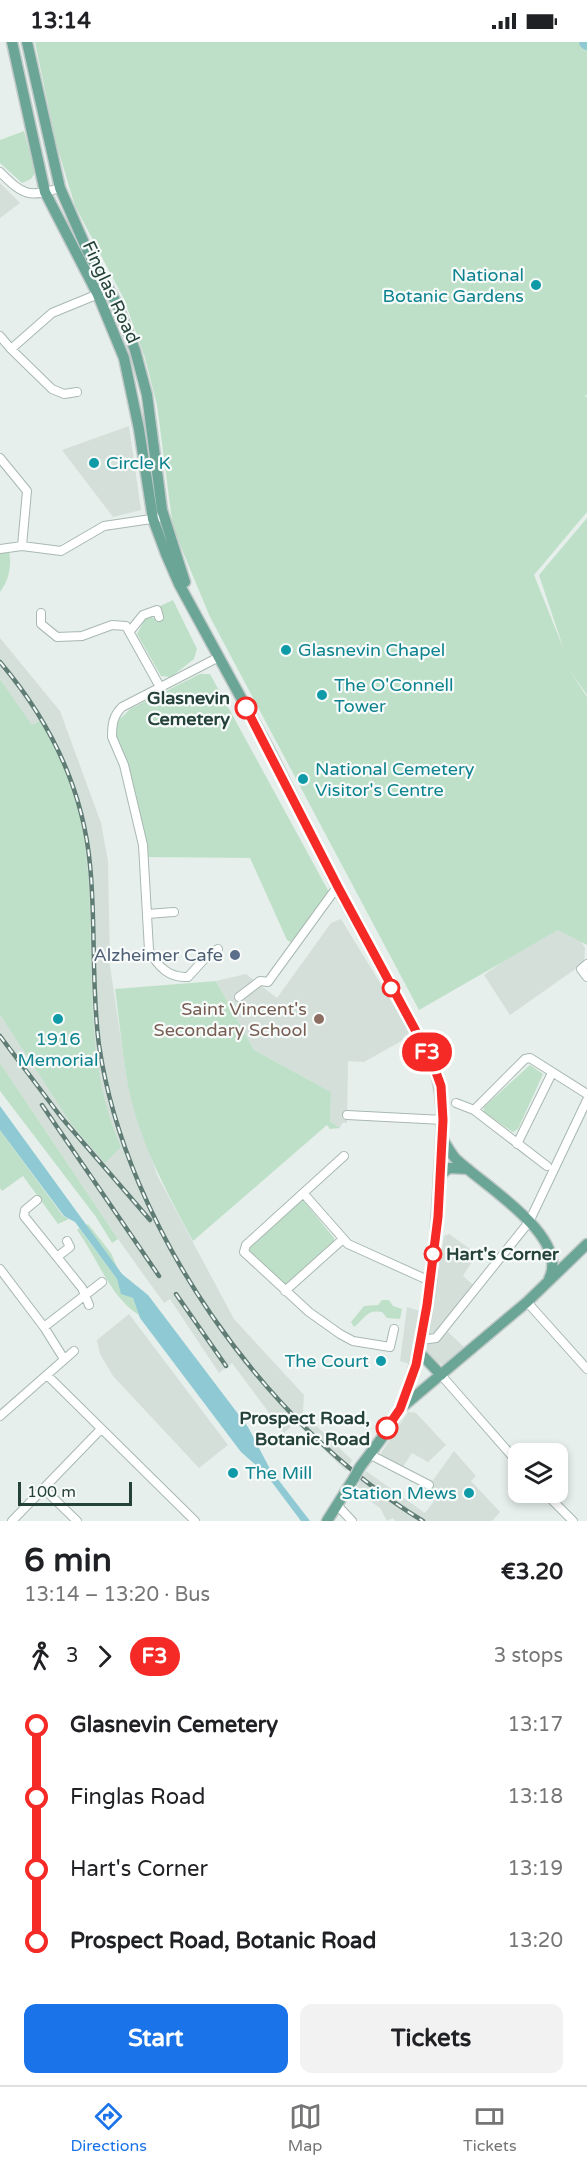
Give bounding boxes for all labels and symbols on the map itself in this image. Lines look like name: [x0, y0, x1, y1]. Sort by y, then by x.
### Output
street label: Finglas Road: [78, 237, 144, 347]
place label: National Botanic Gardens: [383, 264, 524, 307]
marker: National Botanic Gardens: [529, 278, 543, 292]
place label: Circle K: [106, 452, 171, 474]
marker: Circle K: [87, 456, 101, 470]
place label: Glasnevin Chapel: [298, 639, 445, 661]
marker: Glasnevin Chapel: [279, 643, 293, 657]
place label: The O'Connell Tower: [334, 674, 454, 717]
place label: Glasnevin Cemetery: [147, 687, 230, 730]
marker: The O'Connell Tower: [315, 688, 329, 702]
marker: Glasnevin Cemetery: [235, 697, 257, 719]
place label: National Cemetery Visitor's Centre: [315, 758, 475, 801]
marker: National Cemetery Visitor's Centre: [296, 772, 310, 786]
place label: Alzheimer Cafe: [93, 944, 223, 966]
marker: Alzheimer Cafe: [228, 948, 242, 962]
unlabelled marker: [382, 979, 400, 997]
place label: Saint Vincent's Secondary School: [154, 998, 307, 1041]
marker: 1916 Memorial: [51, 1012, 65, 1026]
marker: Saint Vincent's Secondary School: [312, 1012, 326, 1026]
place label: 1916 Memorial: [18, 1028, 98, 1071]
line badge: F3: [400, 1032, 454, 1072]
place label: Hart's Corner: [446, 1243, 560, 1265]
marker: Hart's Corner: [424, 1245, 442, 1263]
place label: The Court: [284, 1350, 369, 1372]
marker: The Court: [374, 1354, 388, 1368]
place label: Prospect Road, Botanic Road: [239, 1407, 370, 1450]
marker: Prospect Road, Botanic Road: [376, 1417, 398, 1439]
place label: The Mill: [245, 1462, 312, 1484]
marker: The Mill: [226, 1466, 240, 1480]
scale bar: [18, 1479, 132, 1506]
place label: Station Mews: [341, 1482, 457, 1504]
marker: Station Mews: [462, 1486, 476, 1500]

